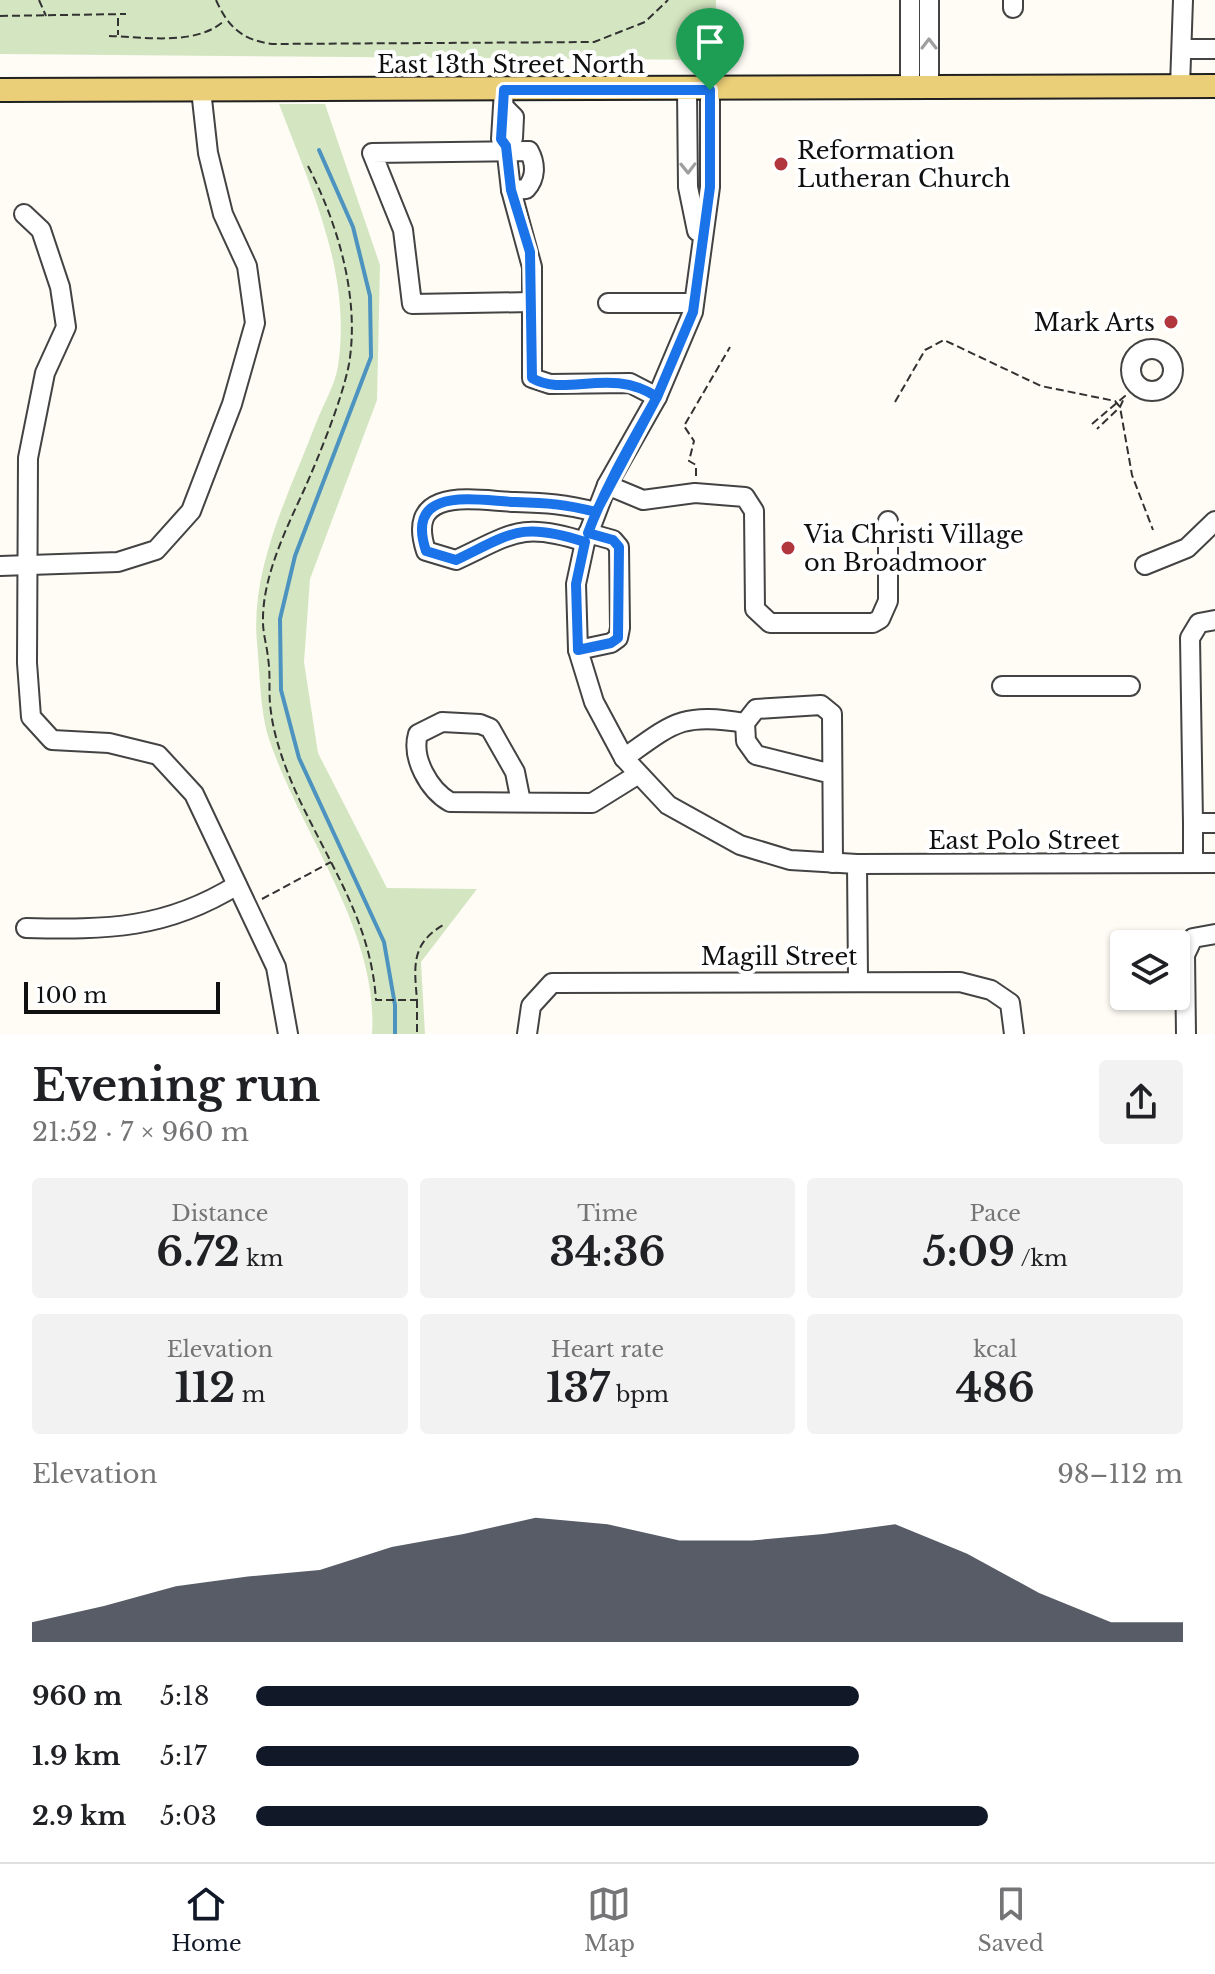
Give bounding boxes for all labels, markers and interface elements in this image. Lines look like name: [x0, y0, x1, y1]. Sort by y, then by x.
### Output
pin: [676, 8, 744, 90]
icon: arrive: [688, 20, 732, 64]
one-way arrow: [920, 37, 938, 50]
street label: East 13th Street North: [377, 50, 645, 79]
place label: Reformation Lutheran Church: [797, 136, 1010, 193]
marker: Reformation Lutheran Church: [772, 155, 790, 173]
one-way arrow: [679, 162, 697, 175]
place label: Mark Arts: [1034, 308, 1155, 337]
marker: Mark Arts: [1162, 313, 1180, 331]
place label: Via Christi Village on Broadmoor: [803, 520, 1024, 577]
marker: Via Christi Village on Broadmoor: [779, 539, 797, 557]
street label: East Polo Street: [928, 826, 1120, 855]
map controls: [1110, 930, 1190, 1010]
button: layers: [1110, 930, 1190, 1010]
street label: Magill Street: [701, 942, 857, 971]
scale bar: [24, 978, 220, 1014]
text: 100 m: [36, 982, 107, 1009]
text: Evening run: [32, 1058, 320, 1113]
button: share: [1099, 1060, 1183, 1144]
text: 21:52 · 7 × 960 m: [32, 1116, 249, 1148]
text: Distance: [171, 1200, 268, 1227]
text: Time: [577, 1200, 638, 1227]
text: Pace: [969, 1200, 1021, 1227]
text: 6.72: [156, 1227, 240, 1277]
text: 34:36: [550, 1227, 665, 1277]
text: 5:09: [923, 1227, 1015, 1277]
text: km: [240, 1245, 283, 1272]
text: /km: [1015, 1245, 1068, 1272]
text: Elevation: [167, 1336, 273, 1363]
text: Heart rate: [551, 1336, 664, 1363]
text: kcal: [973, 1336, 1017, 1363]
text: 112: [174, 1363, 235, 1413]
text: 137: [546, 1363, 610, 1413]
text: 486: [956, 1363, 1035, 1413]
text: m: [235, 1381, 265, 1408]
text: bpm: [610, 1381, 669, 1408]
text: Elevation: [32, 1458, 158, 1490]
text: 98–112 m: [1057, 1458, 1183, 1490]
text: 960 m: [32, 1680, 122, 1712]
text: 5:18: [160, 1680, 210, 1712]
text: 1.9 km: [32, 1740, 121, 1772]
text: 5:17: [160, 1740, 207, 1772]
text: 2.9 km: [32, 1800, 126, 1832]
text: 5:03: [160, 1800, 217, 1832]
tab: Home: [171, 1882, 242, 1957]
tab: Map: [584, 1882, 635, 1957]
tab: Saved: [977, 1882, 1044, 1957]

